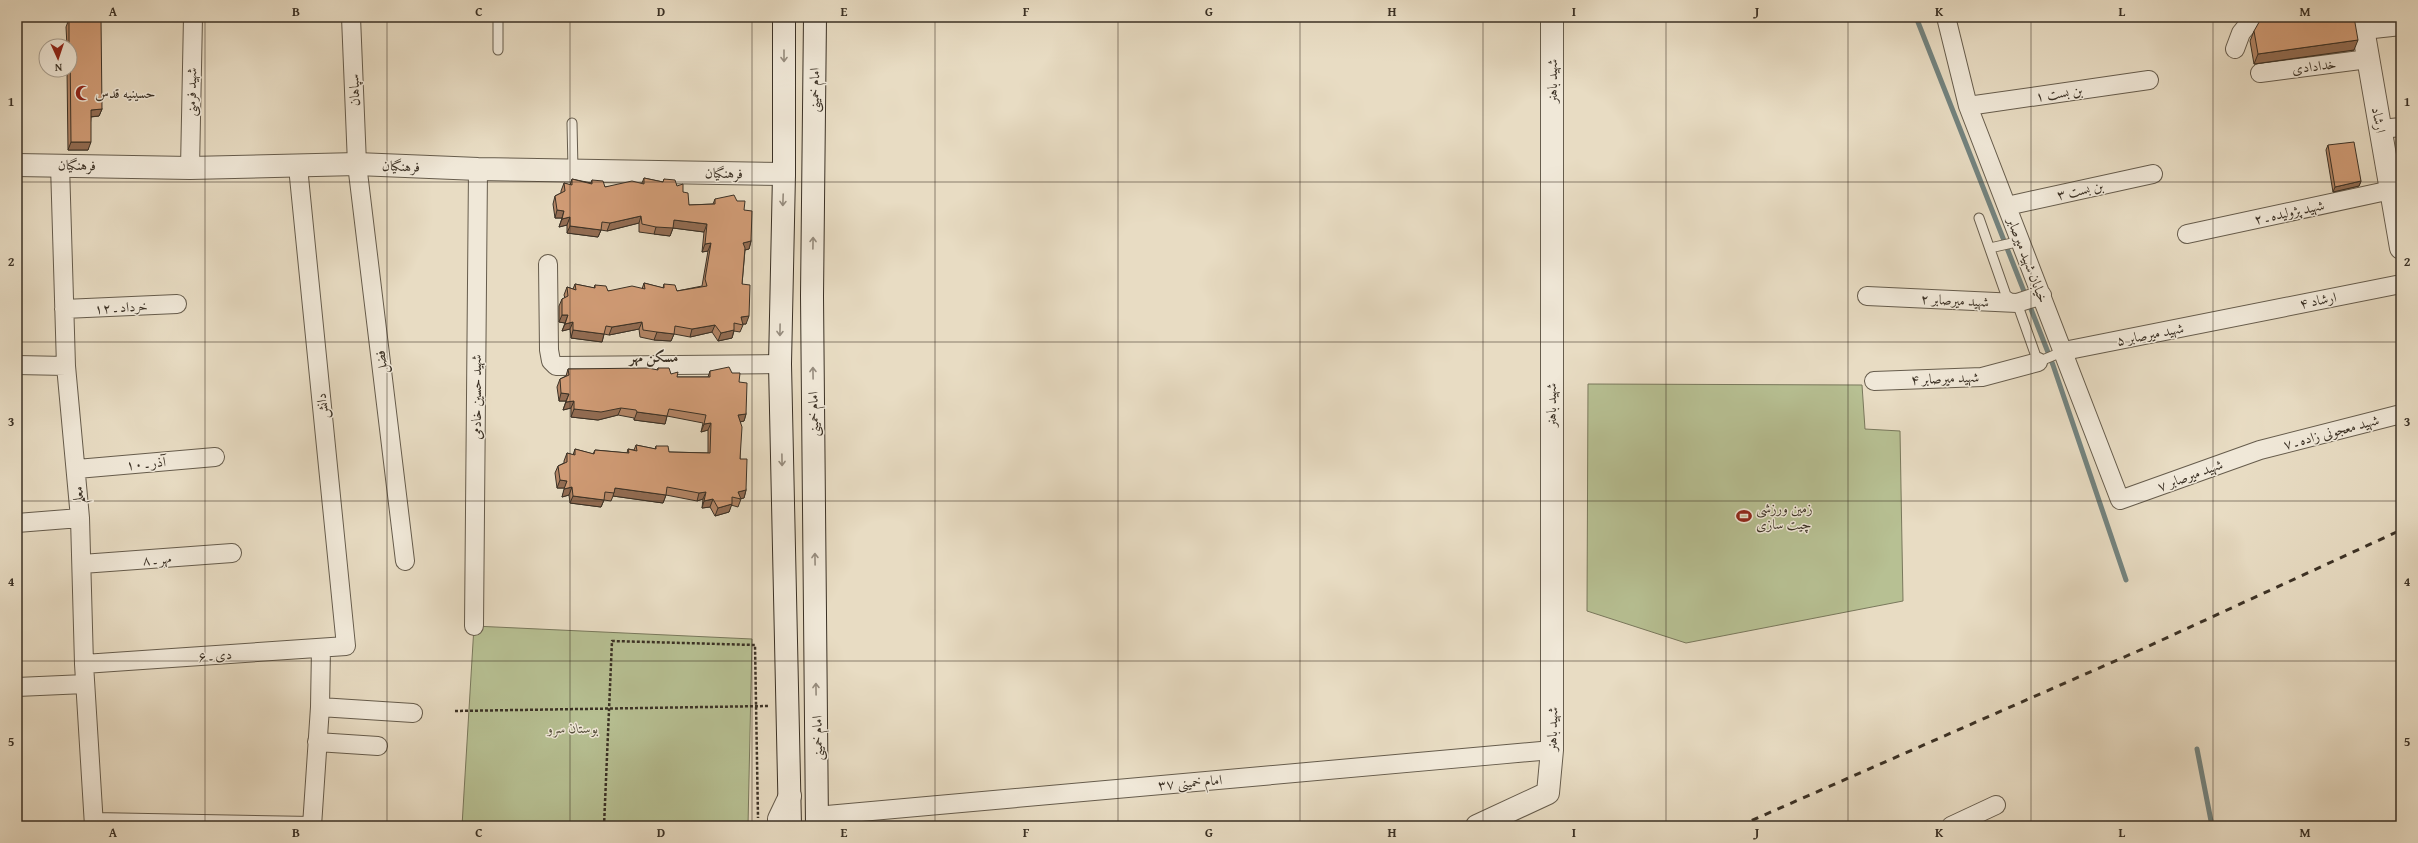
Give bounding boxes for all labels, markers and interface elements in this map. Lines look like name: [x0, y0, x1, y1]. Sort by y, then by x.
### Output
text: A: [109, 2, 118, 21]
text: B: [292, 2, 300, 21]
text: C: [475, 2, 483, 21]
text: D: [657, 2, 665, 21]
text: E: [841, 2, 848, 21]
text: F: [1023, 2, 1030, 21]
text: G: [1205, 2, 1213, 21]
text: H: [1387, 2, 1397, 21]
text: I: [1572, 2, 1576, 21]
text: J: [1753, 2, 1760, 21]
text: K: [1935, 2, 1944, 21]
text: L: [2119, 2, 2126, 21]
text: M: [2299, 2, 2311, 21]
north arrow: [38, 38, 78, 78]
one-way arrow: [780, 49, 788, 62]
street label: خدادادی: [2291, 53, 2337, 79]
street label: شهید باهنر: [1542, 59, 1562, 105]
text: N: [54, 60, 63, 76]
street label: شهید فرمنی: [181, 67, 201, 117]
street label: امام خمینی: [804, 67, 827, 113]
street label: سپاهان: [343, 74, 365, 106]
street label: بن بست ۱: [2034, 80, 2084, 106]
place label: حسینیه قدس: [95, 83, 155, 103]
mosque icon: حسینیه قدس: [74, 84, 92, 102]
text: 1: [8, 92, 14, 111]
text: 1: [2404, 92, 2410, 111]
street label: ارشاد: [2367, 105, 2391, 135]
street label: فرهنگیان: [58, 155, 96, 175]
street label: فرهنگیان: [382, 155, 420, 177]
street label: فرهنگیان: [705, 163, 743, 183]
street label: بن بست ۳: [2055, 175, 2106, 205]
one-way arrow: [780, 193, 787, 206]
street label: شهید پژولیده ـ ۲: [2252, 195, 2326, 229]
street label: خیابان شهید میرصابر: [2002, 213, 2053, 306]
one-way arrow: [809, 237, 816, 250]
text: 2: [8, 252, 15, 271]
text: 2: [2404, 252, 2411, 271]
street label: ارشاد ۴: [2298, 287, 2338, 313]
street label: شهید میرصابر ۲: [1920, 288, 1990, 312]
street label: خرداد ـ ۱۲: [94, 296, 148, 318]
street label: شهید میرصابر ۵: [2115, 318, 2186, 350]
one-way arrow: [776, 323, 784, 336]
district label: مسکن مهر: [628, 346, 679, 368]
street label: فضل: [370, 349, 393, 375]
street label: شهید حسین خادمی: [466, 354, 486, 440]
one-way arrow: [809, 367, 817, 380]
street label: شهید میرصابر ۴: [1910, 367, 1980, 389]
street label: شهید باهنر: [1541, 383, 1561, 429]
street label: امام خمینی: [803, 391, 826, 437]
street label: دانش: [311, 392, 333, 420]
street label: شهید معجونی زاده ـ ۷: [2281, 410, 2381, 454]
text: 3: [8, 412, 14, 431]
text: 3: [2404, 412, 2410, 431]
street label: آذر ـ ۱۰: [125, 451, 169, 475]
one-way arrow: [778, 453, 786, 466]
street label: شهید میرصابر ۷: [2154, 454, 2226, 496]
street label: معلم: [67, 485, 94, 504]
place label: زمین ورزشی چیت سازی: [1756, 498, 1813, 534]
sports icon: زمین ورزشی چیت سازی: [1735, 507, 1753, 525]
street label: مهر ـ ۸: [142, 548, 172, 570]
one-way arrow: [811, 553, 819, 566]
text: 4: [8, 572, 15, 591]
text: 4: [2404, 572, 2411, 591]
street label: دی ـ ۶: [197, 644, 233, 666]
one-way arrow: [812, 683, 820, 696]
street label: شهید باهنر: [1542, 707, 1562, 753]
street label: امام خمینی: [807, 715, 830, 761]
park label: بوستان سرو: [546, 718, 599, 738]
text: 5: [8, 732, 15, 751]
text: 5: [2404, 732, 2411, 751]
street label: امام خمینی ۳۷: [1157, 769, 1223, 798]
text: A: [109, 823, 118, 842]
text: B: [292, 823, 300, 842]
text: C: [475, 823, 483, 842]
text: D: [657, 823, 665, 842]
text: E: [841, 823, 848, 842]
text: F: [1023, 823, 1030, 842]
text: G: [1205, 823, 1213, 842]
text: H: [1387, 823, 1397, 842]
text: I: [1572, 823, 1576, 842]
text: J: [1753, 823, 1760, 842]
text: K: [1935, 823, 1944, 842]
text: L: [2119, 823, 2126, 842]
text: M: [2299, 823, 2311, 842]

